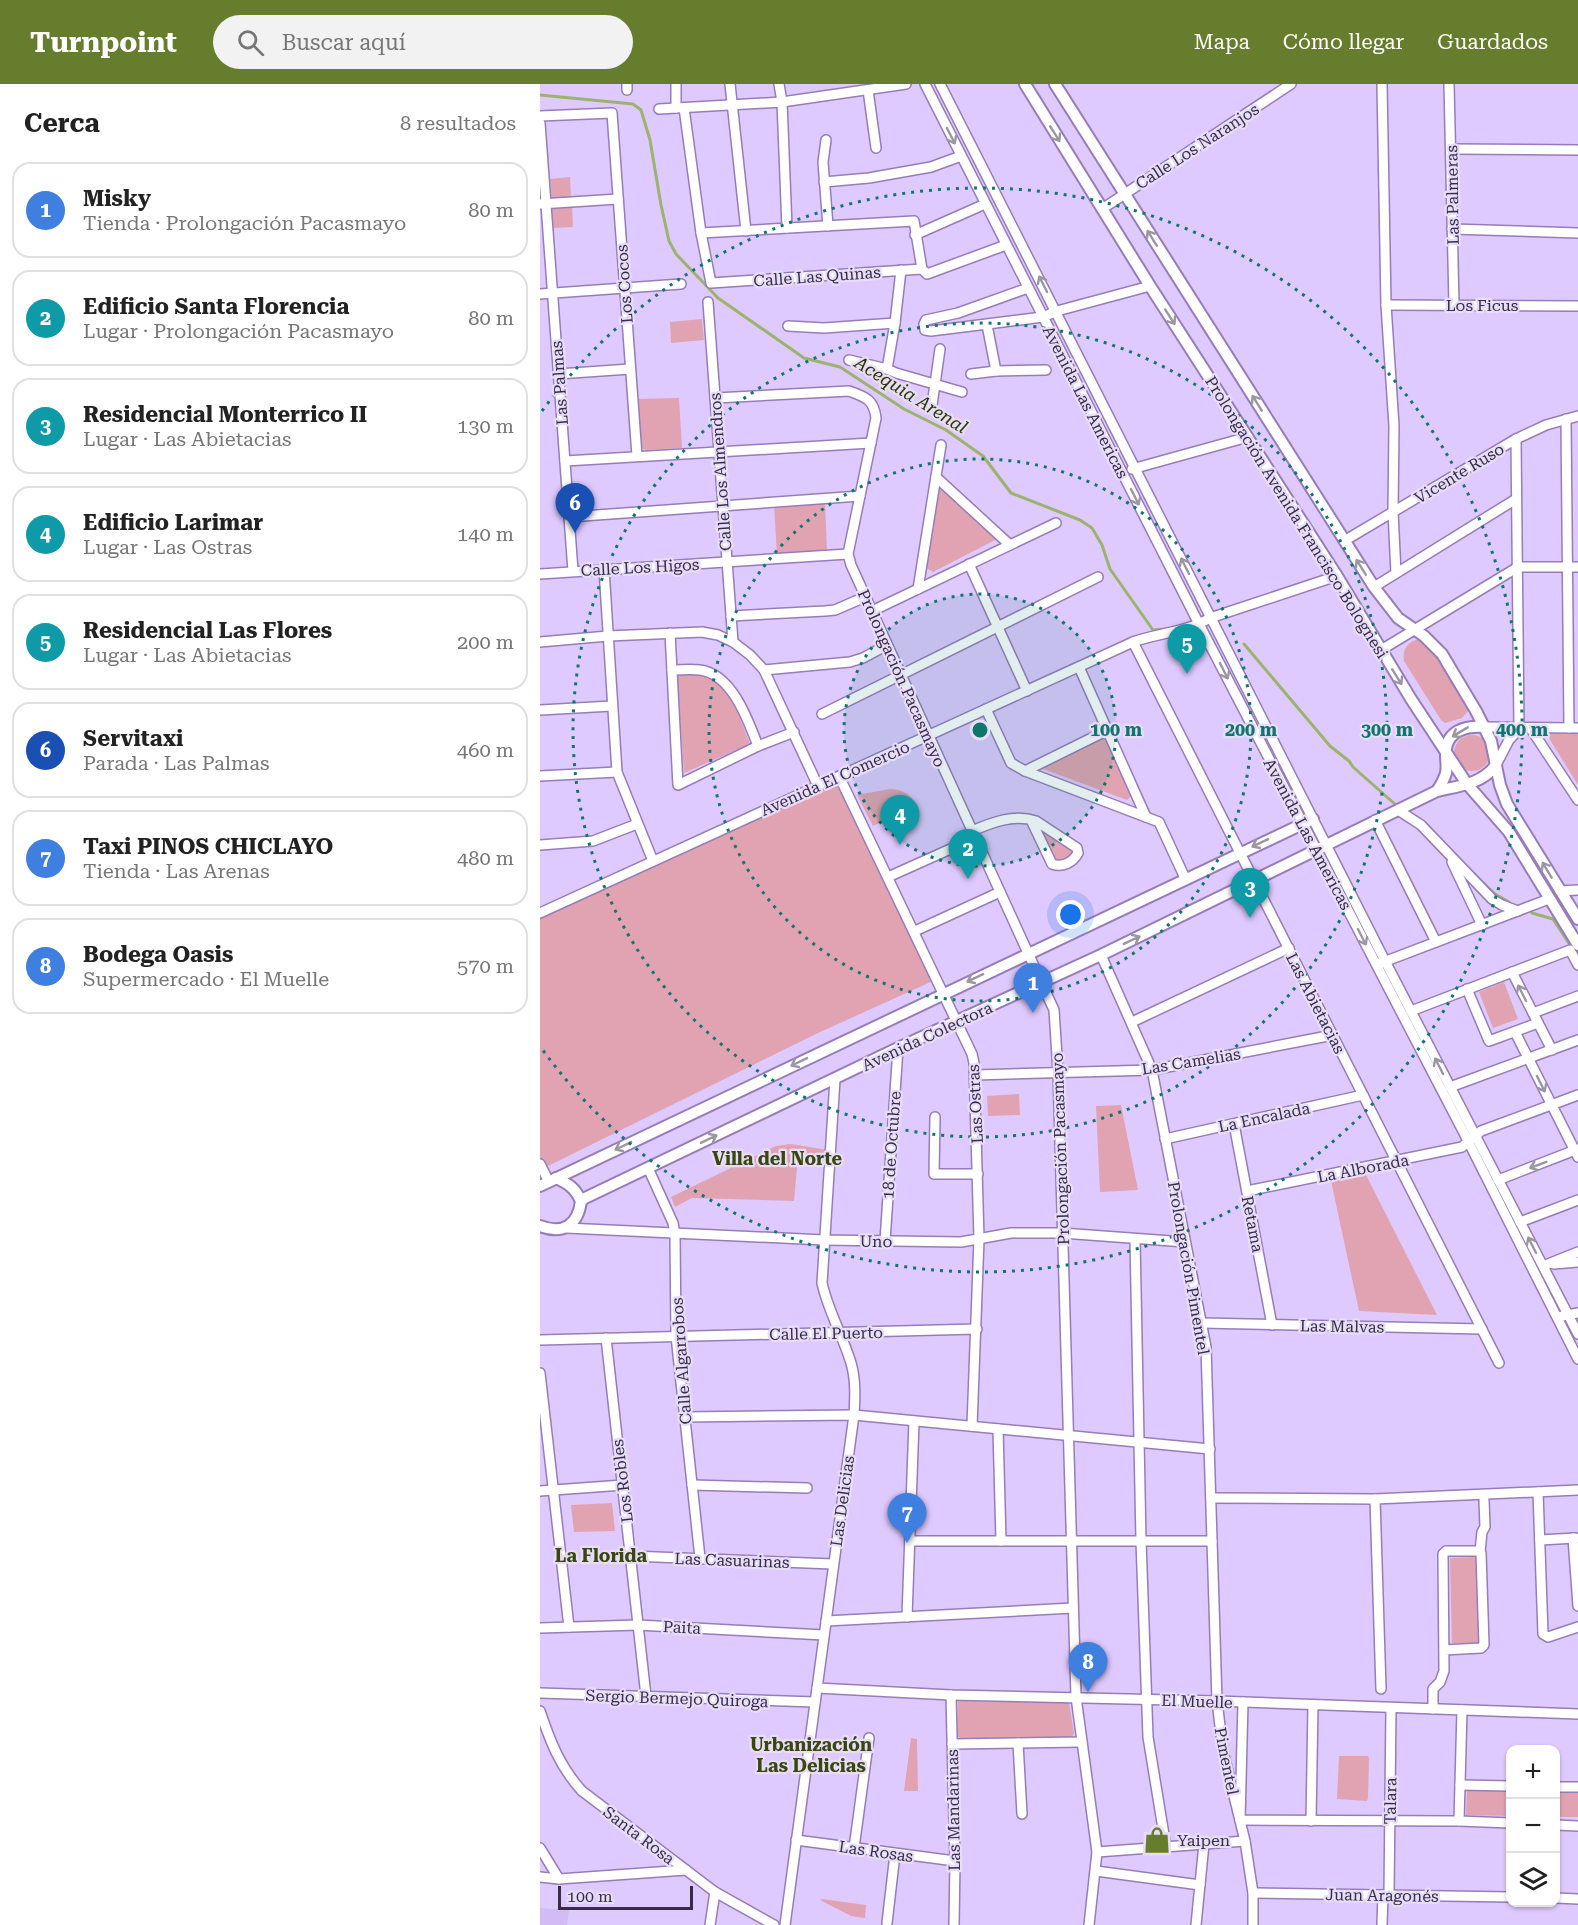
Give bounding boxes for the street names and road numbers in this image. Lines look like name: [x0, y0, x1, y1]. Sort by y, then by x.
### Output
street label: Calle Los Naranjos: [1132, 99, 1263, 193]
street label: Las Palmeras: [1442, 144, 1463, 245]
street label: Los Cocos: [612, 243, 637, 324]
street label: Calle Las Quinas: [753, 263, 882, 290]
street label: Los Ficus: [1446, 296, 1519, 315]
street label: Avenida Las Americas: [1039, 323, 1132, 482]
street label: Las Palmas: [547, 340, 572, 426]
street label: Prolongación Avenida Francisco Bolognesi: [1201, 372, 1392, 662]
street label: Calle Los Almendros: [705, 392, 736, 552]
street label: Vicente Ruso: [1411, 439, 1508, 508]
street label: Calle Los Higos: [580, 555, 700, 580]
street label: Prolongación Pacasmayo: [854, 586, 949, 770]
street label: Avenida El Comercio: [758, 737, 913, 820]
street label: Avenida Las Americas: [1260, 755, 1356, 914]
street label: Las Abietacias: [1282, 950, 1349, 1057]
street label: Avenida Colectora: [859, 998, 996, 1075]
street label: Las Camelias: [1140, 1044, 1242, 1079]
street label: Prolongación Pacasmayo: [1048, 1052, 1073, 1246]
street label: Las Ostras: [964, 1063, 987, 1144]
street label: 18 de Octubre: [878, 1090, 905, 1200]
street label: La Encalada: [1216, 1098, 1312, 1136]
street label: La Alborada: [1316, 1150, 1411, 1187]
street label: Prolongación Pimentel: [1164, 1180, 1213, 1356]
street label: Retama: [1238, 1194, 1267, 1254]
street label: Uno: [859, 1232, 893, 1251]
street label: Calle Algarrobos: [668, 1296, 695, 1425]
street label: Las Malvas: [1300, 1316, 1385, 1337]
street label: Calle El Puerto: [769, 1323, 883, 1344]
street label: Los Robles: [608, 1438, 637, 1524]
street label: Las Delicias: [827, 1454, 858, 1548]
street label: Las Casuarinas: [674, 1549, 790, 1572]
street label: Paita: [662, 1617, 702, 1638]
street label: Sergio Bermejo Quiroga: [585, 1686, 769, 1711]
street label: El Muelle: [1161, 1691, 1233, 1712]
street label: Pimentel: [1211, 1726, 1242, 1797]
street label: Las Mandarinas: [943, 1749, 964, 1871]
street label: Talara: [1381, 1777, 1400, 1825]
street label: Santa Rosa: [599, 1802, 678, 1869]
street label: Las Rosas: [838, 1837, 915, 1866]
street label: Juan Aragonés: [1325, 1885, 1439, 1906]

